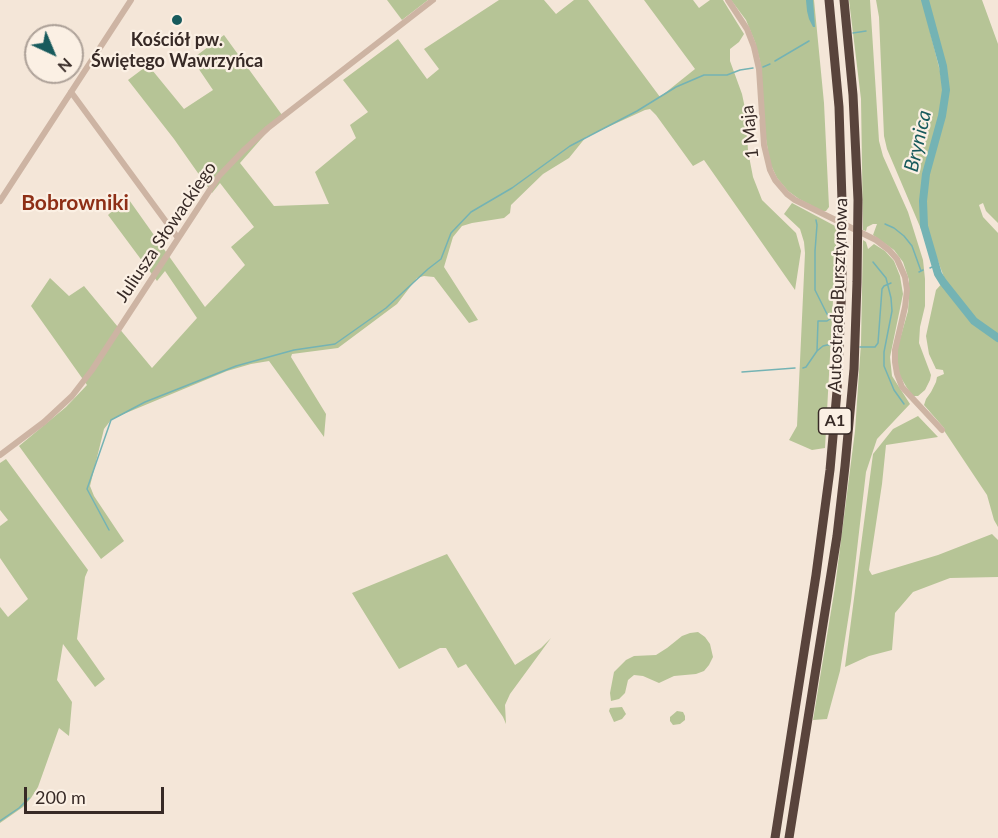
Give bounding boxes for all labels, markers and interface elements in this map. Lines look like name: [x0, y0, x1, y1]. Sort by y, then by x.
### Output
marker: Kościół pw. Świętego Wawrzyńca: [170, 13, 184, 27]
north arrow: [24, 24, 84, 84]
place label: Kościół pw. Świętego Wawrzyńca: [91, 29, 263, 72]
text: N: [54, 55, 77, 77]
street label: 1 Maja: [736, 104, 764, 160]
water label: Brynica: [899, 108, 937, 174]
street label: Juliusza Słowackiego: [111, 158, 221, 306]
district label: Bobrowniki: [21, 190, 129, 216]
street label: Autostrada Bursztynowa: [824, 197, 852, 393]
road number: A1: [818, 408, 852, 434]
scale bar: [27, 775, 166, 813]
text: 200 m: [35, 786, 86, 808]

